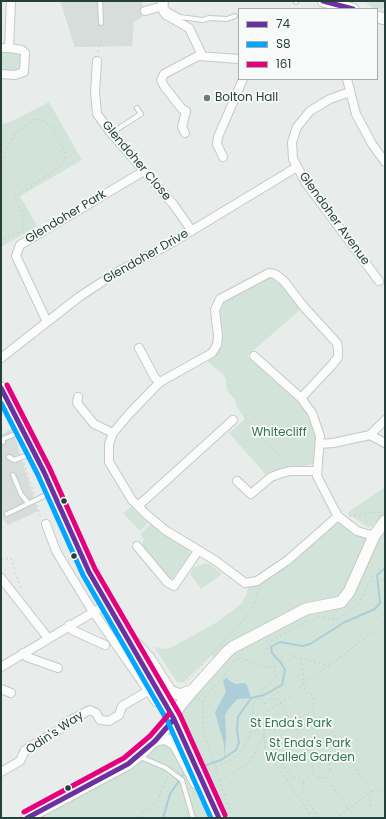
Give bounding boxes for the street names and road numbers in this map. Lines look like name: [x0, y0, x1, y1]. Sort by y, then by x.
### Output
street label: Glendoher Close: [98, 118, 174, 204]
street label: Glendoher Avenue: [296, 170, 372, 268]
street label: Glendoher Park: [23, 187, 109, 247]
street label: Glendoher Drive: [101, 227, 191, 287]
street label: Odin's Way: [24, 709, 86, 757]

